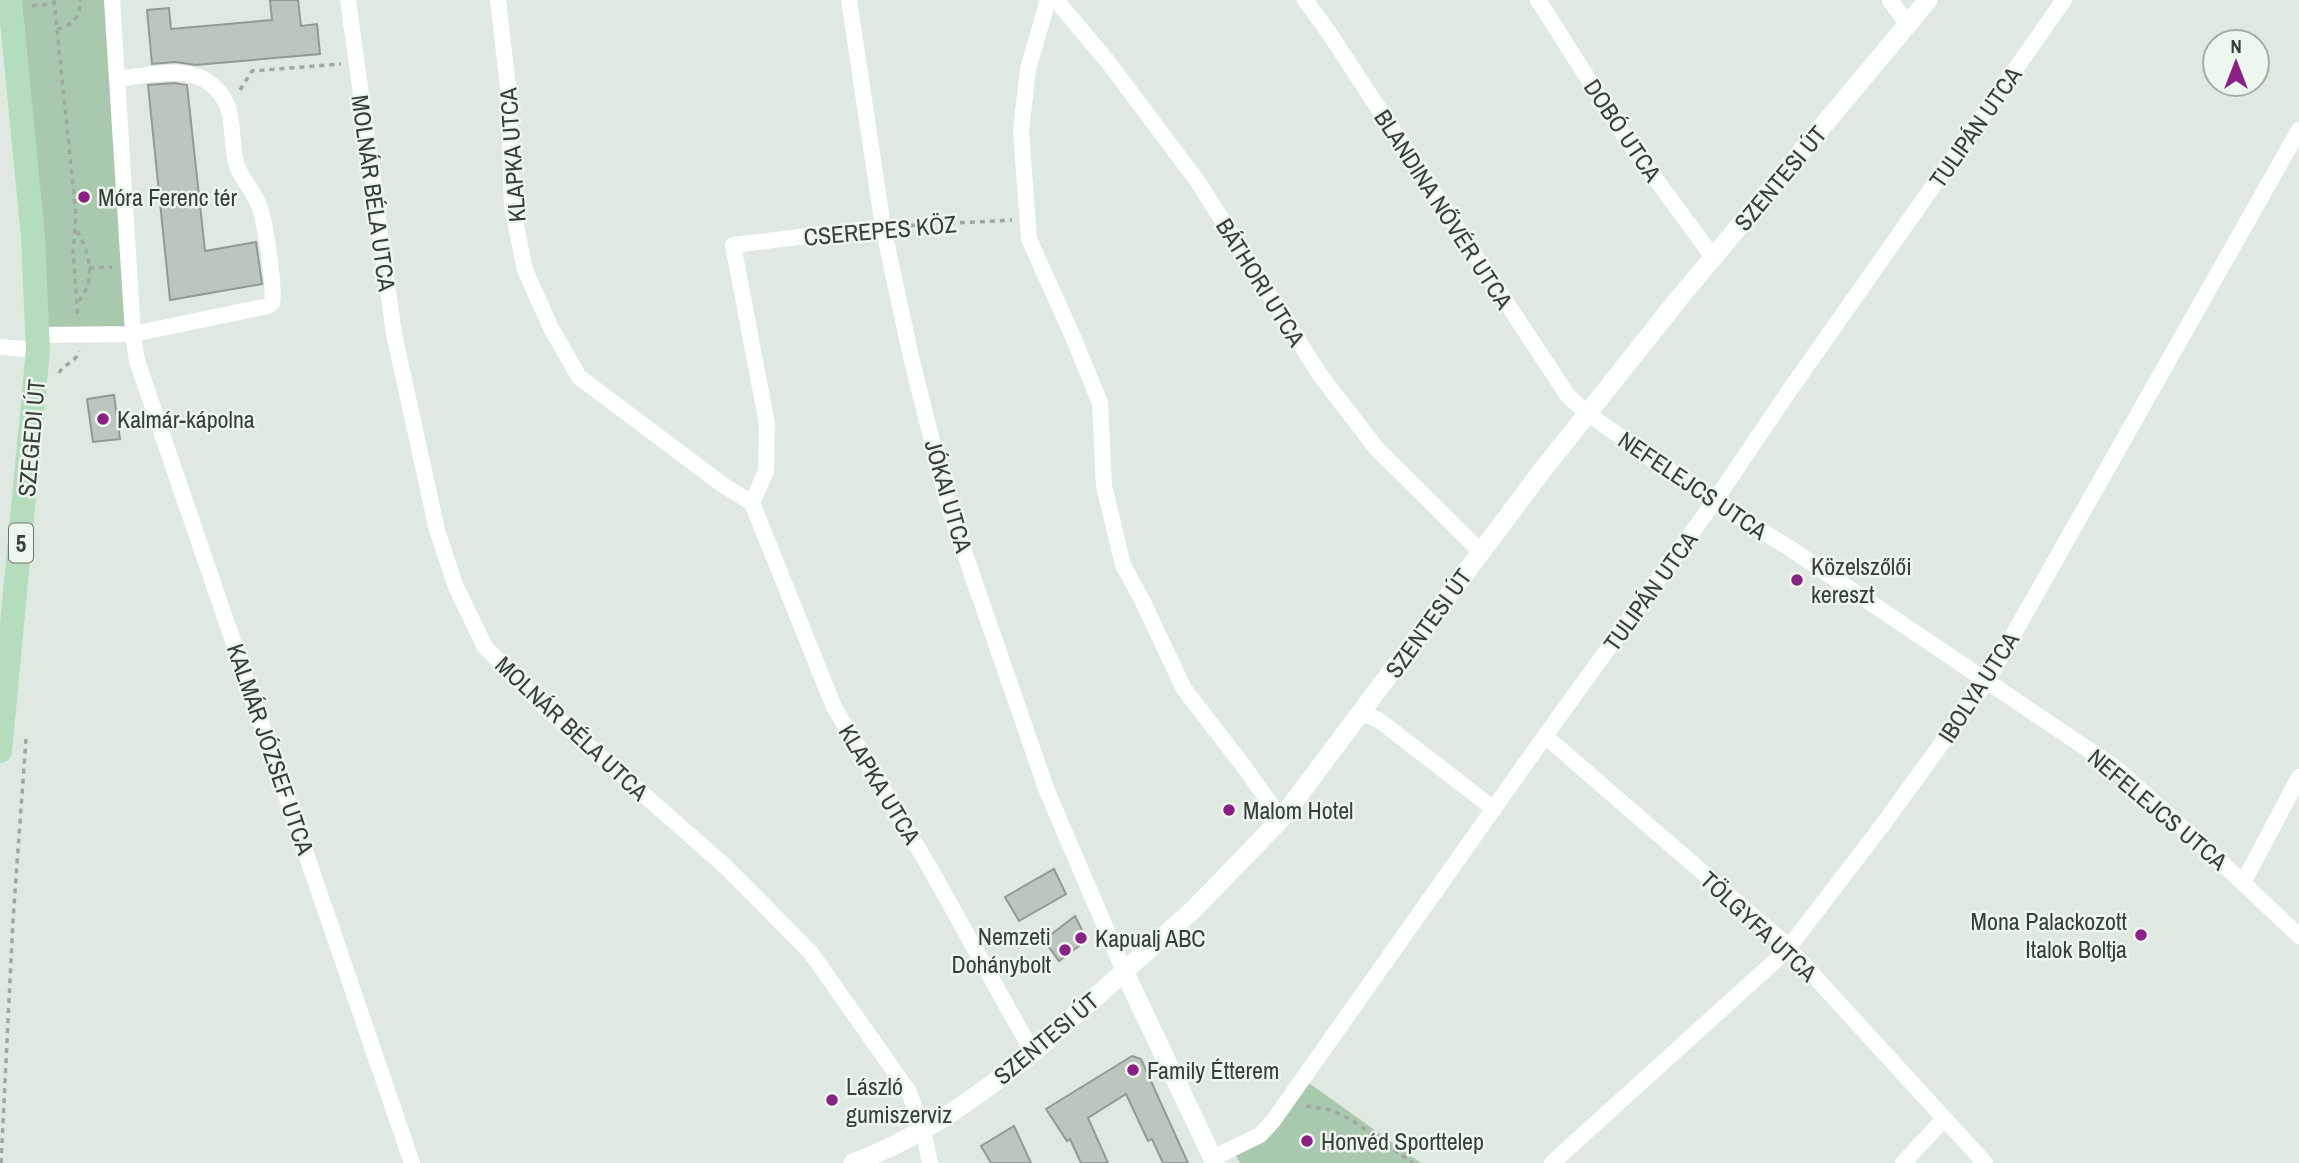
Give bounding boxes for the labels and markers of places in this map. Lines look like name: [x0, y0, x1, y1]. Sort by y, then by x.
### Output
place label: Móra Ferenc tér: [98, 181, 237, 213]
marker: Móra Ferenc tér: [76, 189, 92, 205]
place label: Kalmár-kápolna: [117, 403, 255, 435]
marker: Kalmár-kápolna: [95, 411, 111, 427]
place label: Közelszőlői kereszt: [1811, 550, 1912, 610]
marker: Közelszőlői kereszt: [1789, 572, 1805, 588]
place label: Malom Hotel: [1243, 794, 1353, 826]
marker: Malom Hotel: [1221, 802, 1237, 818]
place label: Mona Palackozott Italok Boltja: [1971, 905, 2128, 965]
place label: Nemzeti Dohánybolt: [951, 920, 1052, 980]
place label: Kapualj ABC: [1095, 922, 1206, 954]
marker: Mona Palackozott Italok Boltja: [2133, 927, 2149, 943]
marker: Kapualj ABC: [1073, 930, 1089, 946]
marker: Nemzeti Dohánybolt: [1057, 942, 1073, 958]
place label: Family Étterem: [1147, 1054, 1279, 1086]
marker: Family Étterem: [1125, 1062, 1141, 1078]
place label: László gumiszerviz: [846, 1070, 952, 1130]
marker: László gumiszerviz: [824, 1092, 840, 1108]
place label: Honvéd Sporttelep: [1321, 1125, 1484, 1157]
marker: Honvéd Sporttelep: [1299, 1133, 1315, 1149]

